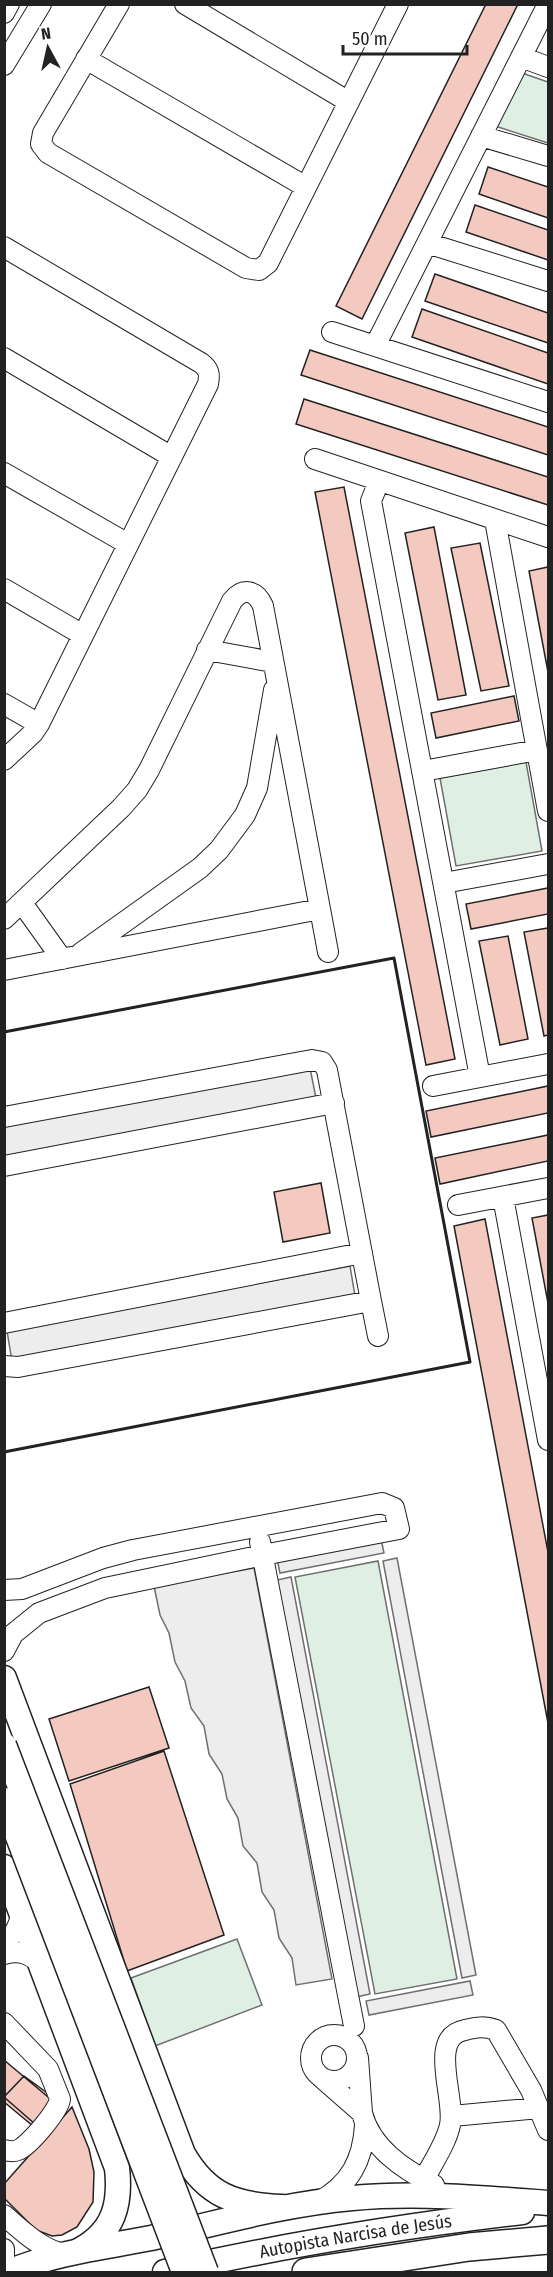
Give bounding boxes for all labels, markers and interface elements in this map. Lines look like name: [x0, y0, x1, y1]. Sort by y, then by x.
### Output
north arrow: [18, 18, 78, 78]
scale bar: [343, 18, 468, 56]
text: N: [40, 24, 52, 44]
text: 50 m: [352, 28, 388, 50]
street label: Autopista Narcisa de Jesús: [258, 2210, 453, 2263]

